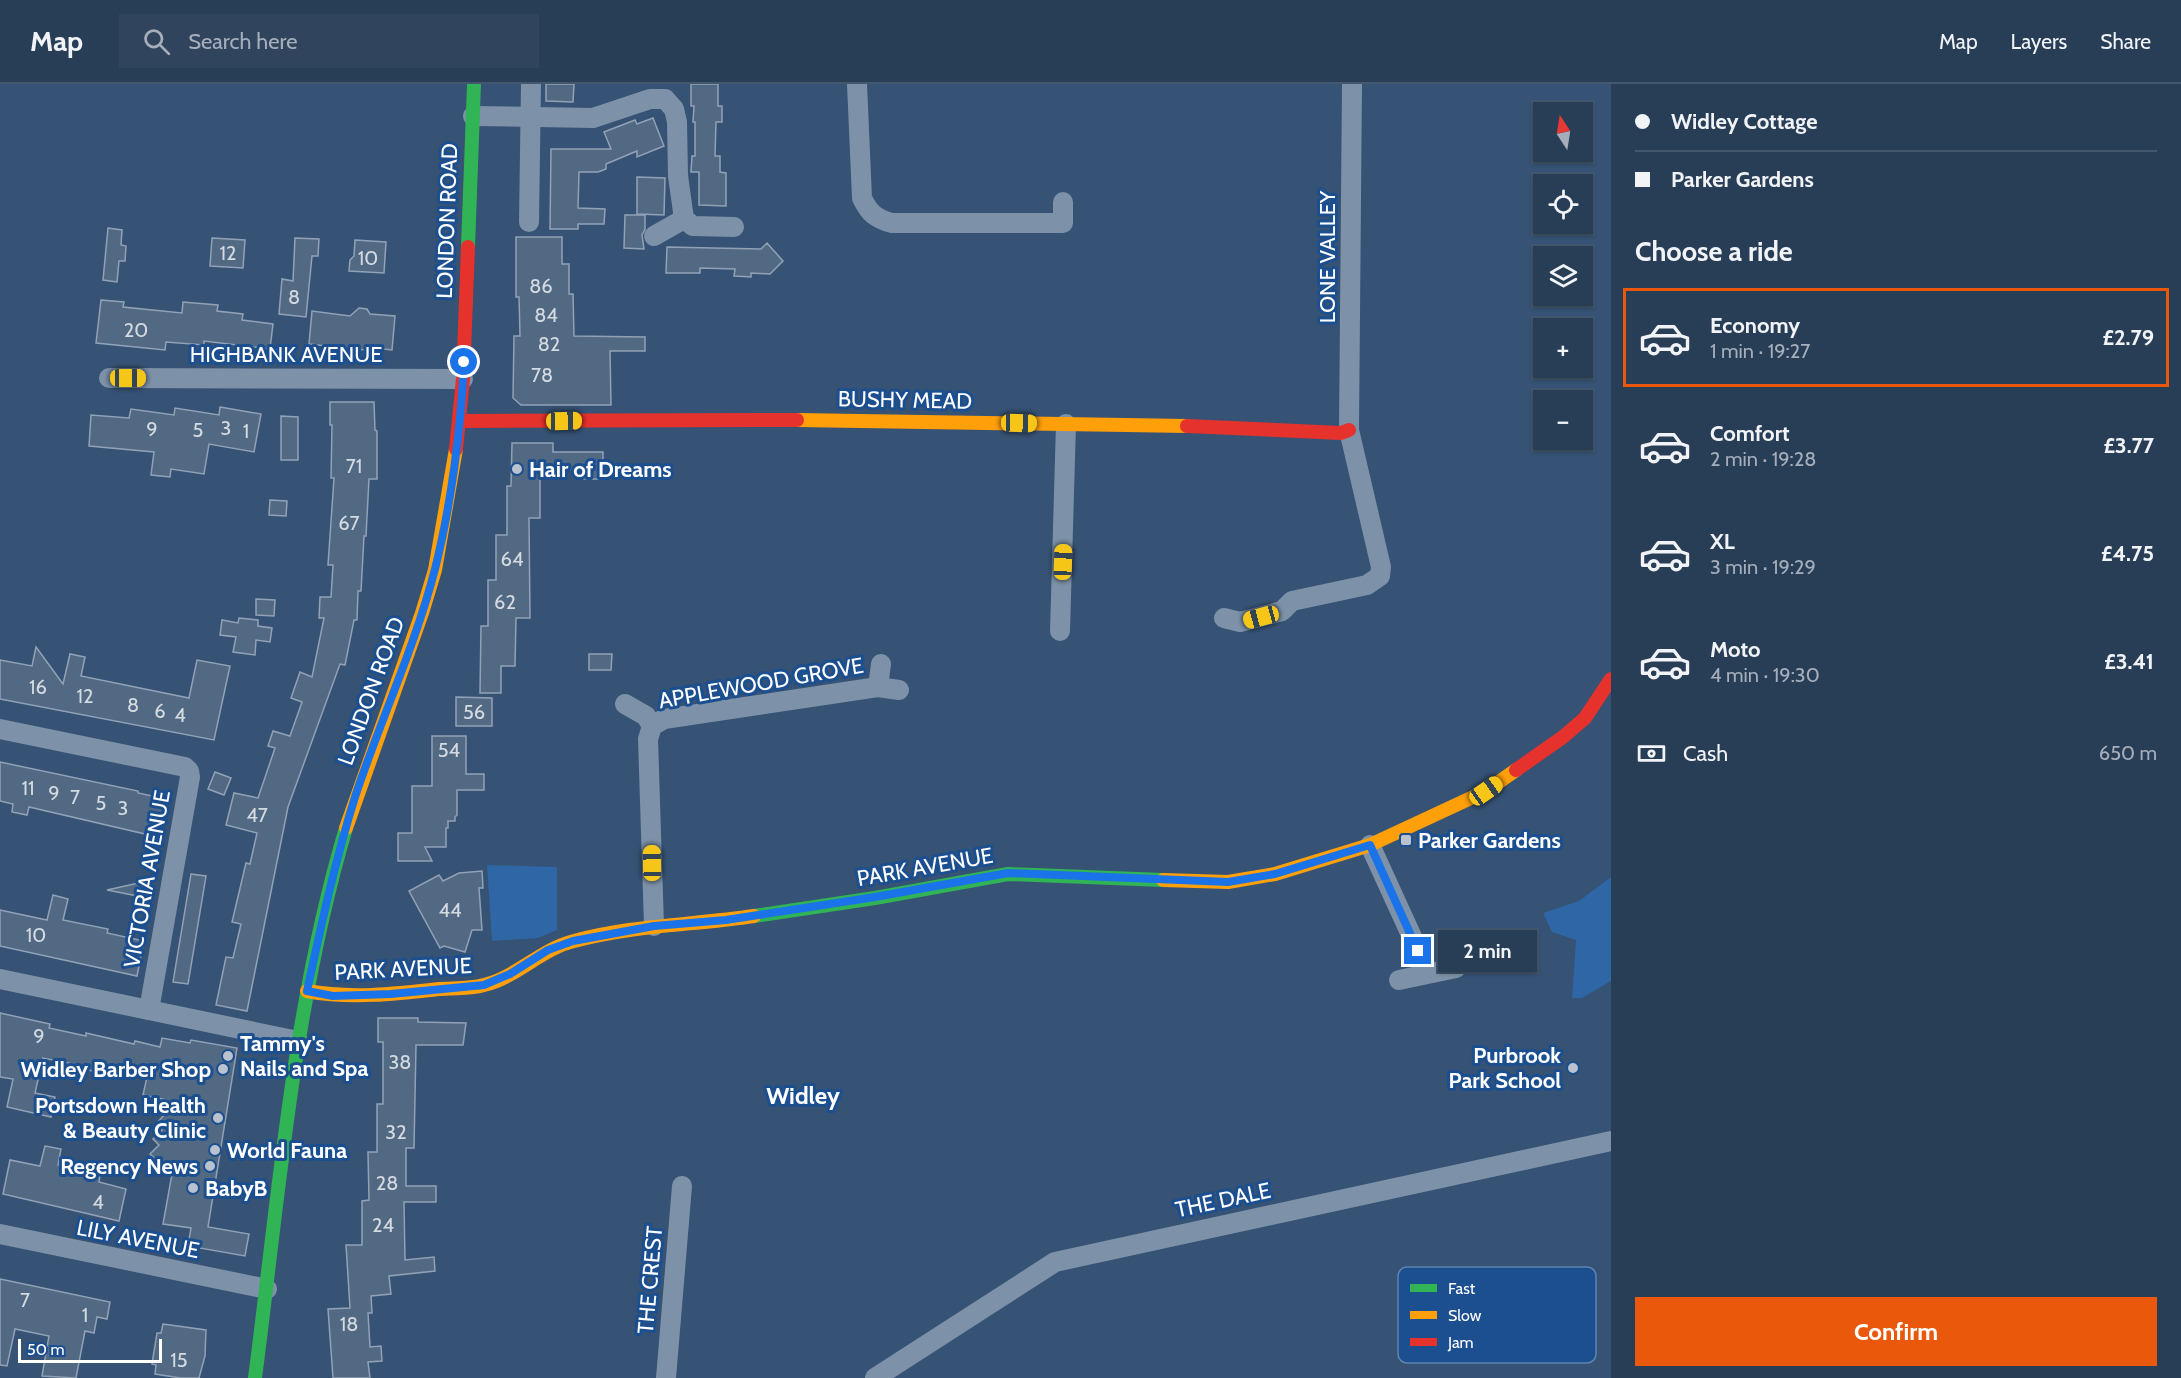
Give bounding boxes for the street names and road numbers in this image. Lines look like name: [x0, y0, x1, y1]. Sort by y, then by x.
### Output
street label: LONDON ROAD: [431, 143, 463, 299]
street label: LONE VALLEY: [1314, 190, 1341, 323]
street label: HIGHBANK AVENUE: [190, 341, 382, 368]
street label: BUSHY MEAD: [838, 385, 972, 415]
street label: LONDON ROAD: [332, 613, 410, 769]
street label: APPLEWOOD GROVE: [656, 652, 866, 714]
street label: VICTORIA AVENUE: [118, 788, 176, 970]
street label: PARK AVENUE: [855, 842, 995, 892]
street label: PARK AVENUE: [334, 952, 472, 986]
street label: THE DALE: [1173, 1177, 1273, 1223]
street label: LILY AVENUE: [74, 1214, 202, 1264]
street label: THE CREST: [632, 1225, 668, 1335]

